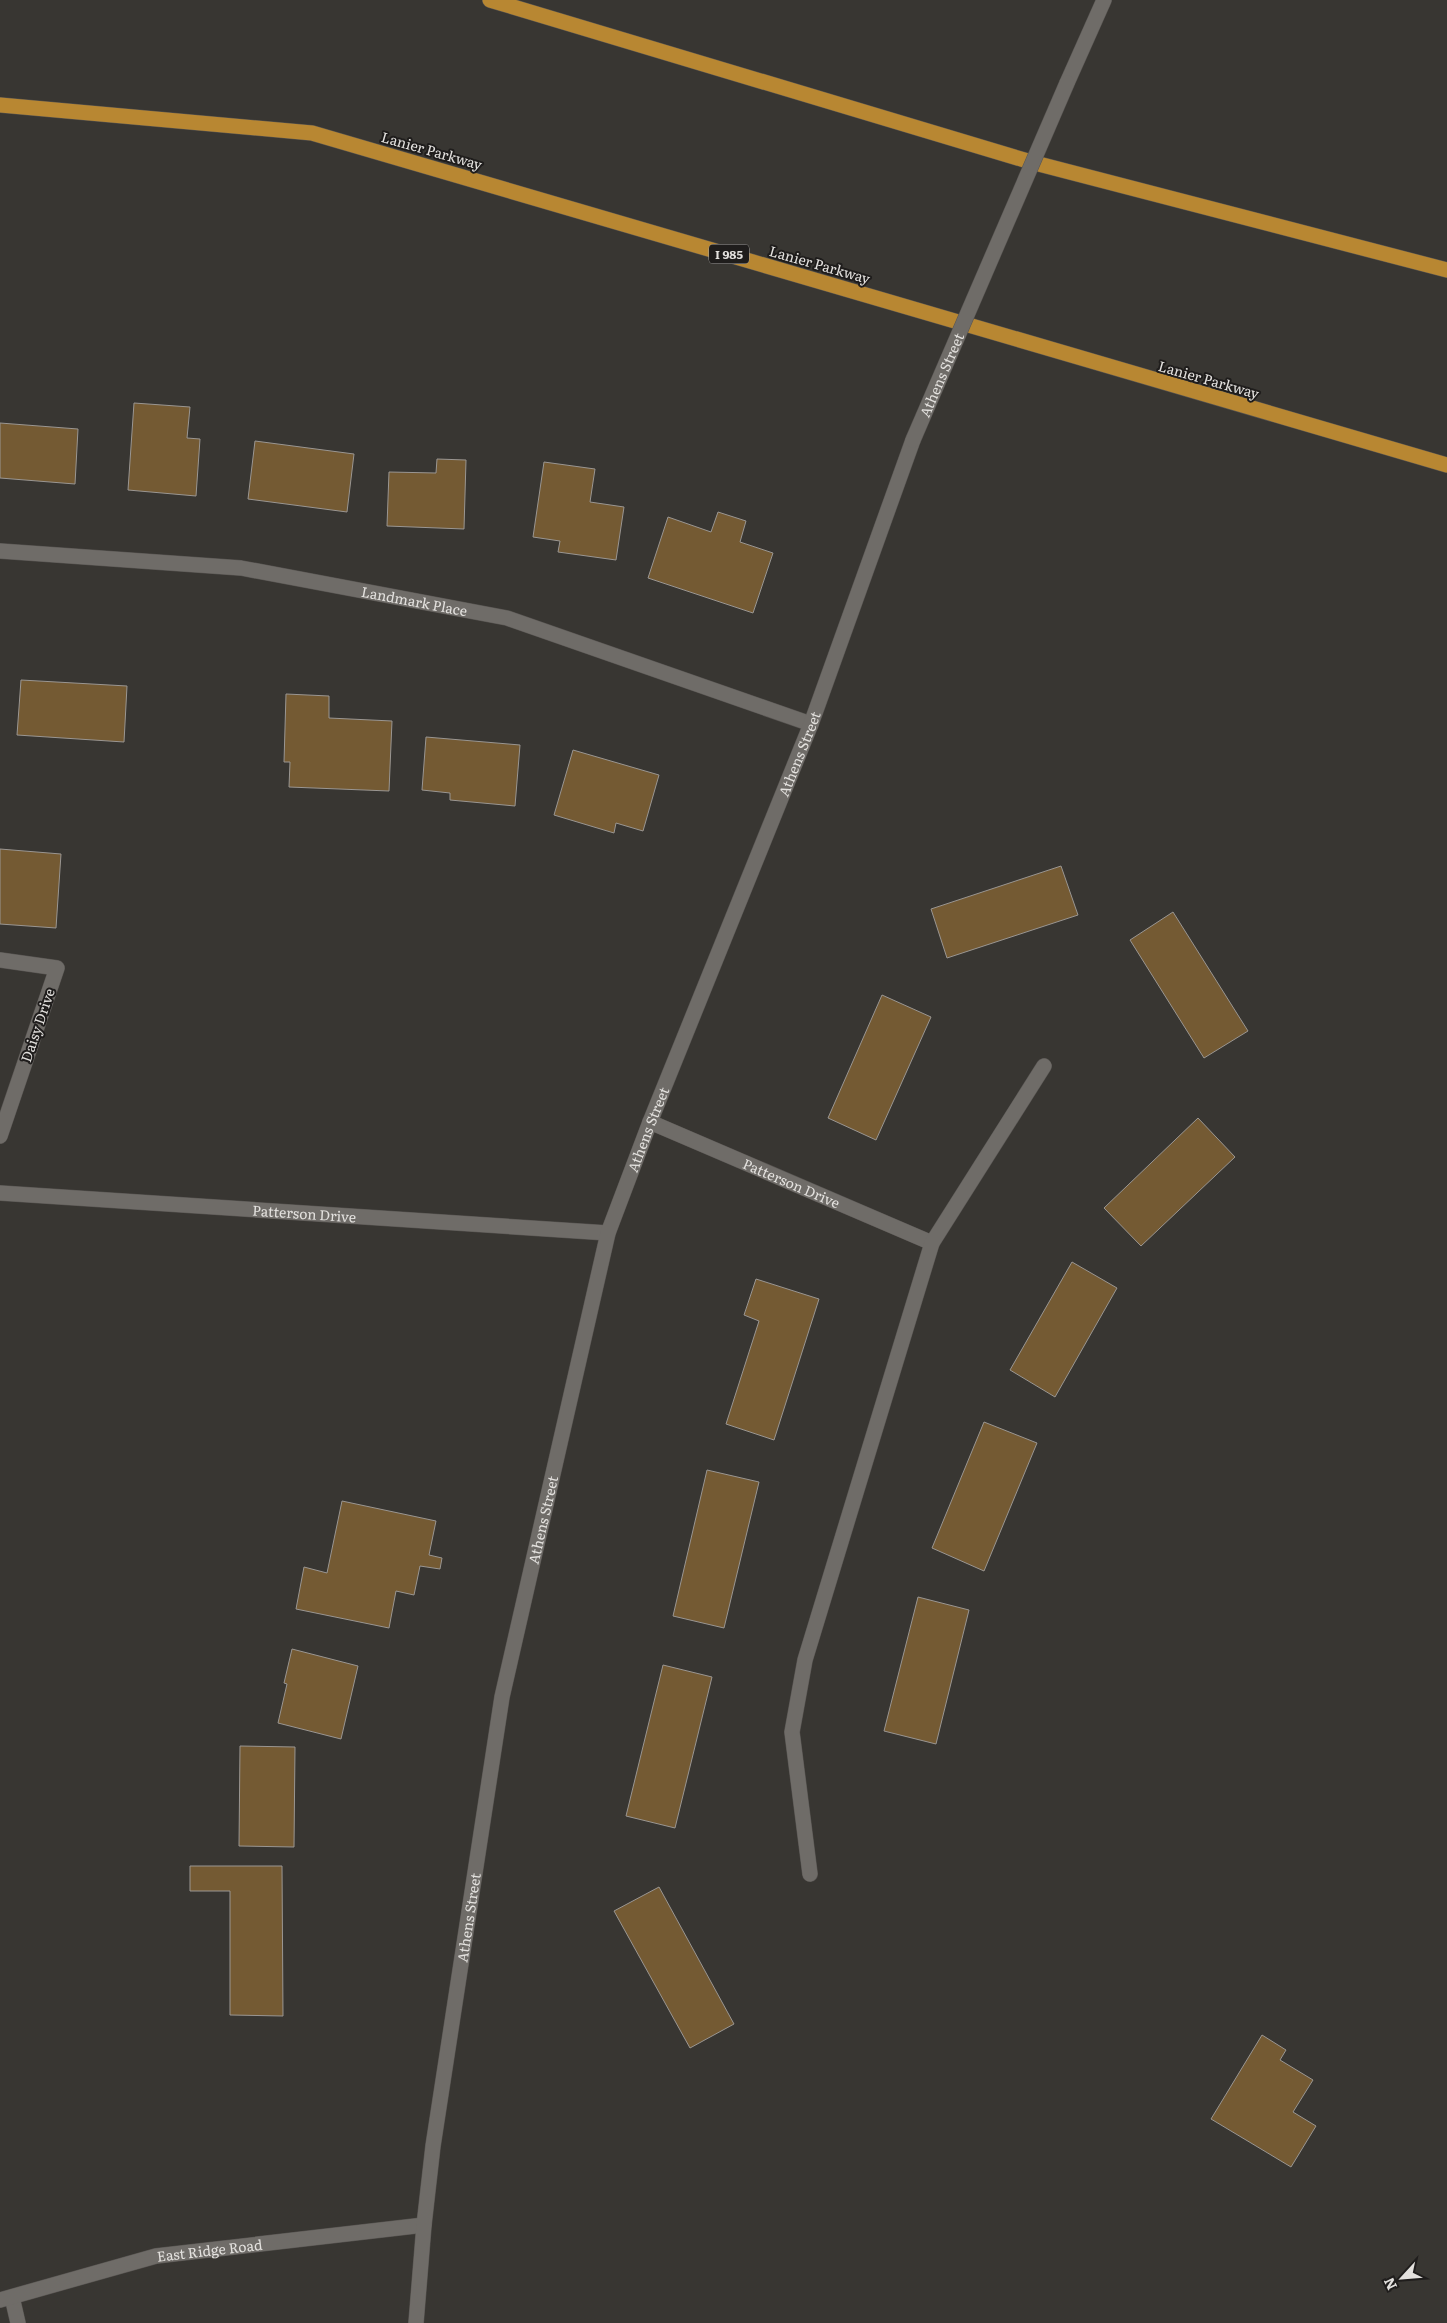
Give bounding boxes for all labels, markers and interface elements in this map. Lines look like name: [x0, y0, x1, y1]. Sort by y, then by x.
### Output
street label: Lanier Parkway: [379, 126, 486, 174]
street label: Lanier Parkway: [767, 240, 874, 288]
road number: I 985: [709, 244, 749, 264]
street label: Athens Street: [914, 329, 968, 420]
street label: Lanier Parkway: [1156, 355, 1263, 403]
street label: Landmark Place: [360, 581, 469, 620]
street label: Athens Street: [773, 708, 825, 799]
street label: Daisy Drive: [15, 985, 59, 1065]
street label: Athens Street: [622, 1083, 673, 1175]
street label: Patterson Drive: [740, 1153, 843, 1212]
street label: Patterson Drive: [252, 1200, 357, 1226]
street label: Athens Street: [523, 1473, 562, 1566]
street label: Athens Street: [451, 1871, 485, 1964]
street label: East Ridge Road: [156, 2234, 264, 2266]
north arrow: [1377, 2253, 1427, 2303]
text: N: [1378, 2274, 1401, 2294]

